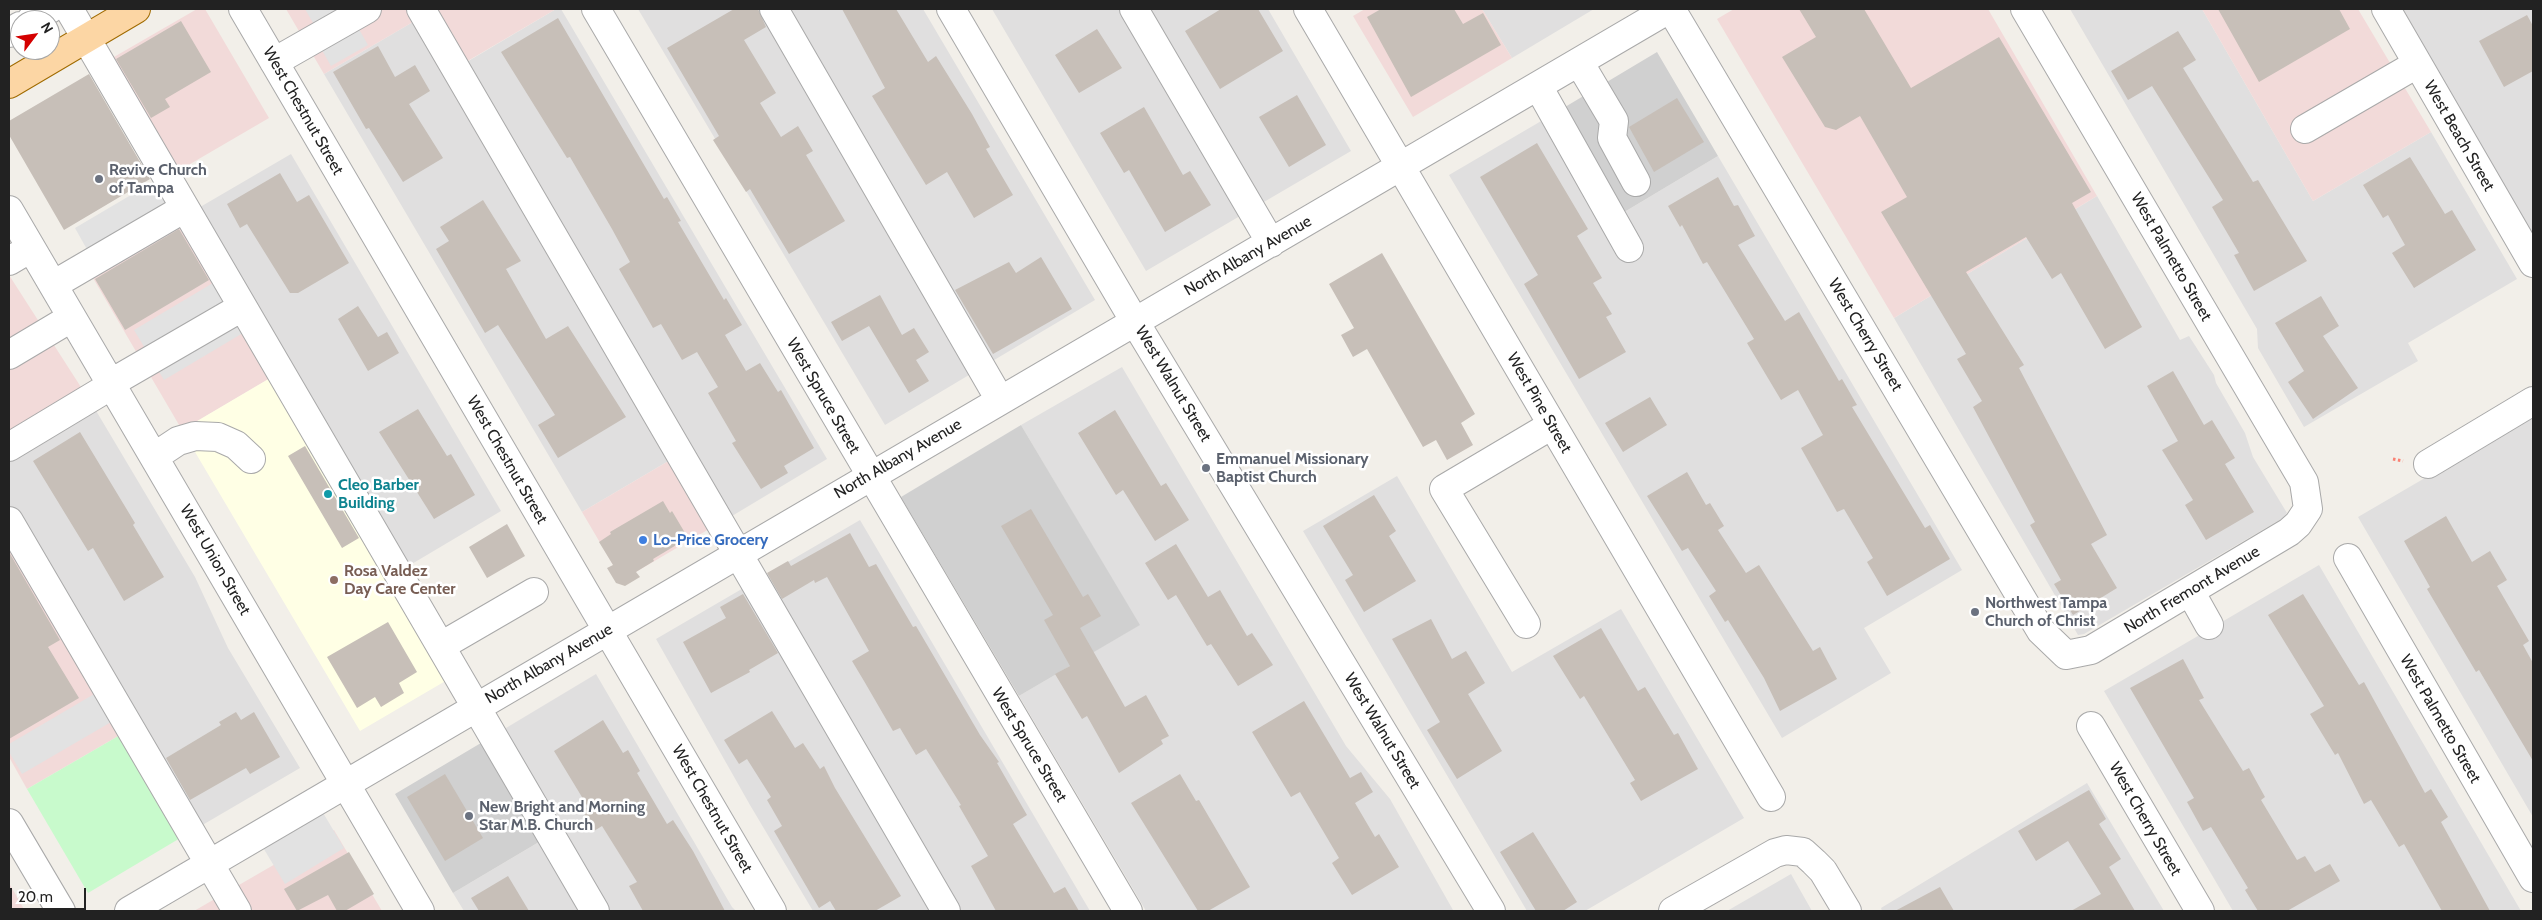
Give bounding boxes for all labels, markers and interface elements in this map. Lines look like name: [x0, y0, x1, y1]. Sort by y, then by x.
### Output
north arrow: [10, 10, 60, 60]
text: N: [37, 19, 57, 37]
street label: West Chestnut Street: [259, 44, 347, 178]
street label: West Beach Street: [2420, 77, 2498, 195]
place label: Revive Church of Tampa: [109, 160, 207, 198]
marker: Revive Church of Tampa: [93, 173, 105, 185]
street label: West Palmetto Street: [2126, 189, 2216, 325]
street label: North Albany Avenue: [1181, 212, 1315, 300]
street label: West Cherry Street: [1824, 275, 1906, 395]
street label: West Walnut Street: [1131, 323, 1215, 445]
street label: West Spruce Street: [782, 335, 864, 457]
street label: West Pine Street: [1503, 349, 1575, 457]
street label: West Chestnut Street: [463, 393, 551, 527]
street label: North Albany Avenue: [831, 415, 965, 503]
place label: Emmanuel Missionary Baptist Church: [1216, 449, 1369, 487]
marker: Emmanuel Missionary Baptist Church: [1200, 462, 1212, 474]
place label: Cleo Barber Building: [338, 475, 419, 513]
marker: Cleo Barber Building: [322, 488, 334, 500]
street label: West Union Street: [176, 501, 254, 619]
place label: Lo-Price Grocery: [653, 530, 768, 550]
marker: Lo-Price Grocery: [637, 534, 649, 546]
street label: North Fremont Avenue: [2121, 542, 2263, 638]
place label: Rosa Valdez Day Care Center: [344, 561, 455, 599]
marker: Rosa Valdez Day Care Center: [328, 574, 340, 586]
place label: Northwest Tampa Church of Christ: [1985, 593, 2107, 631]
marker: Northwest Tampa Church of Christ: [1969, 606, 1981, 618]
street label: North Albany Avenue: [482, 620, 616, 708]
street label: West Palmetto Street: [2395, 651, 2485, 787]
street label: West Walnut Street: [1340, 670, 1424, 792]
street label: West Spruce Street: [987, 684, 1071, 806]
street label: West Chestnut Street: [668, 742, 756, 876]
street label: West Cherry Street: [2105, 759, 2185, 879]
place label: New Bright and Morning Star M.B. Church: [479, 797, 645, 835]
marker: New Bright and Morning Star M.B. Church: [463, 810, 475, 822]
scale bar: [12, 878, 89, 910]
text: 20 m: [18, 888, 53, 906]

